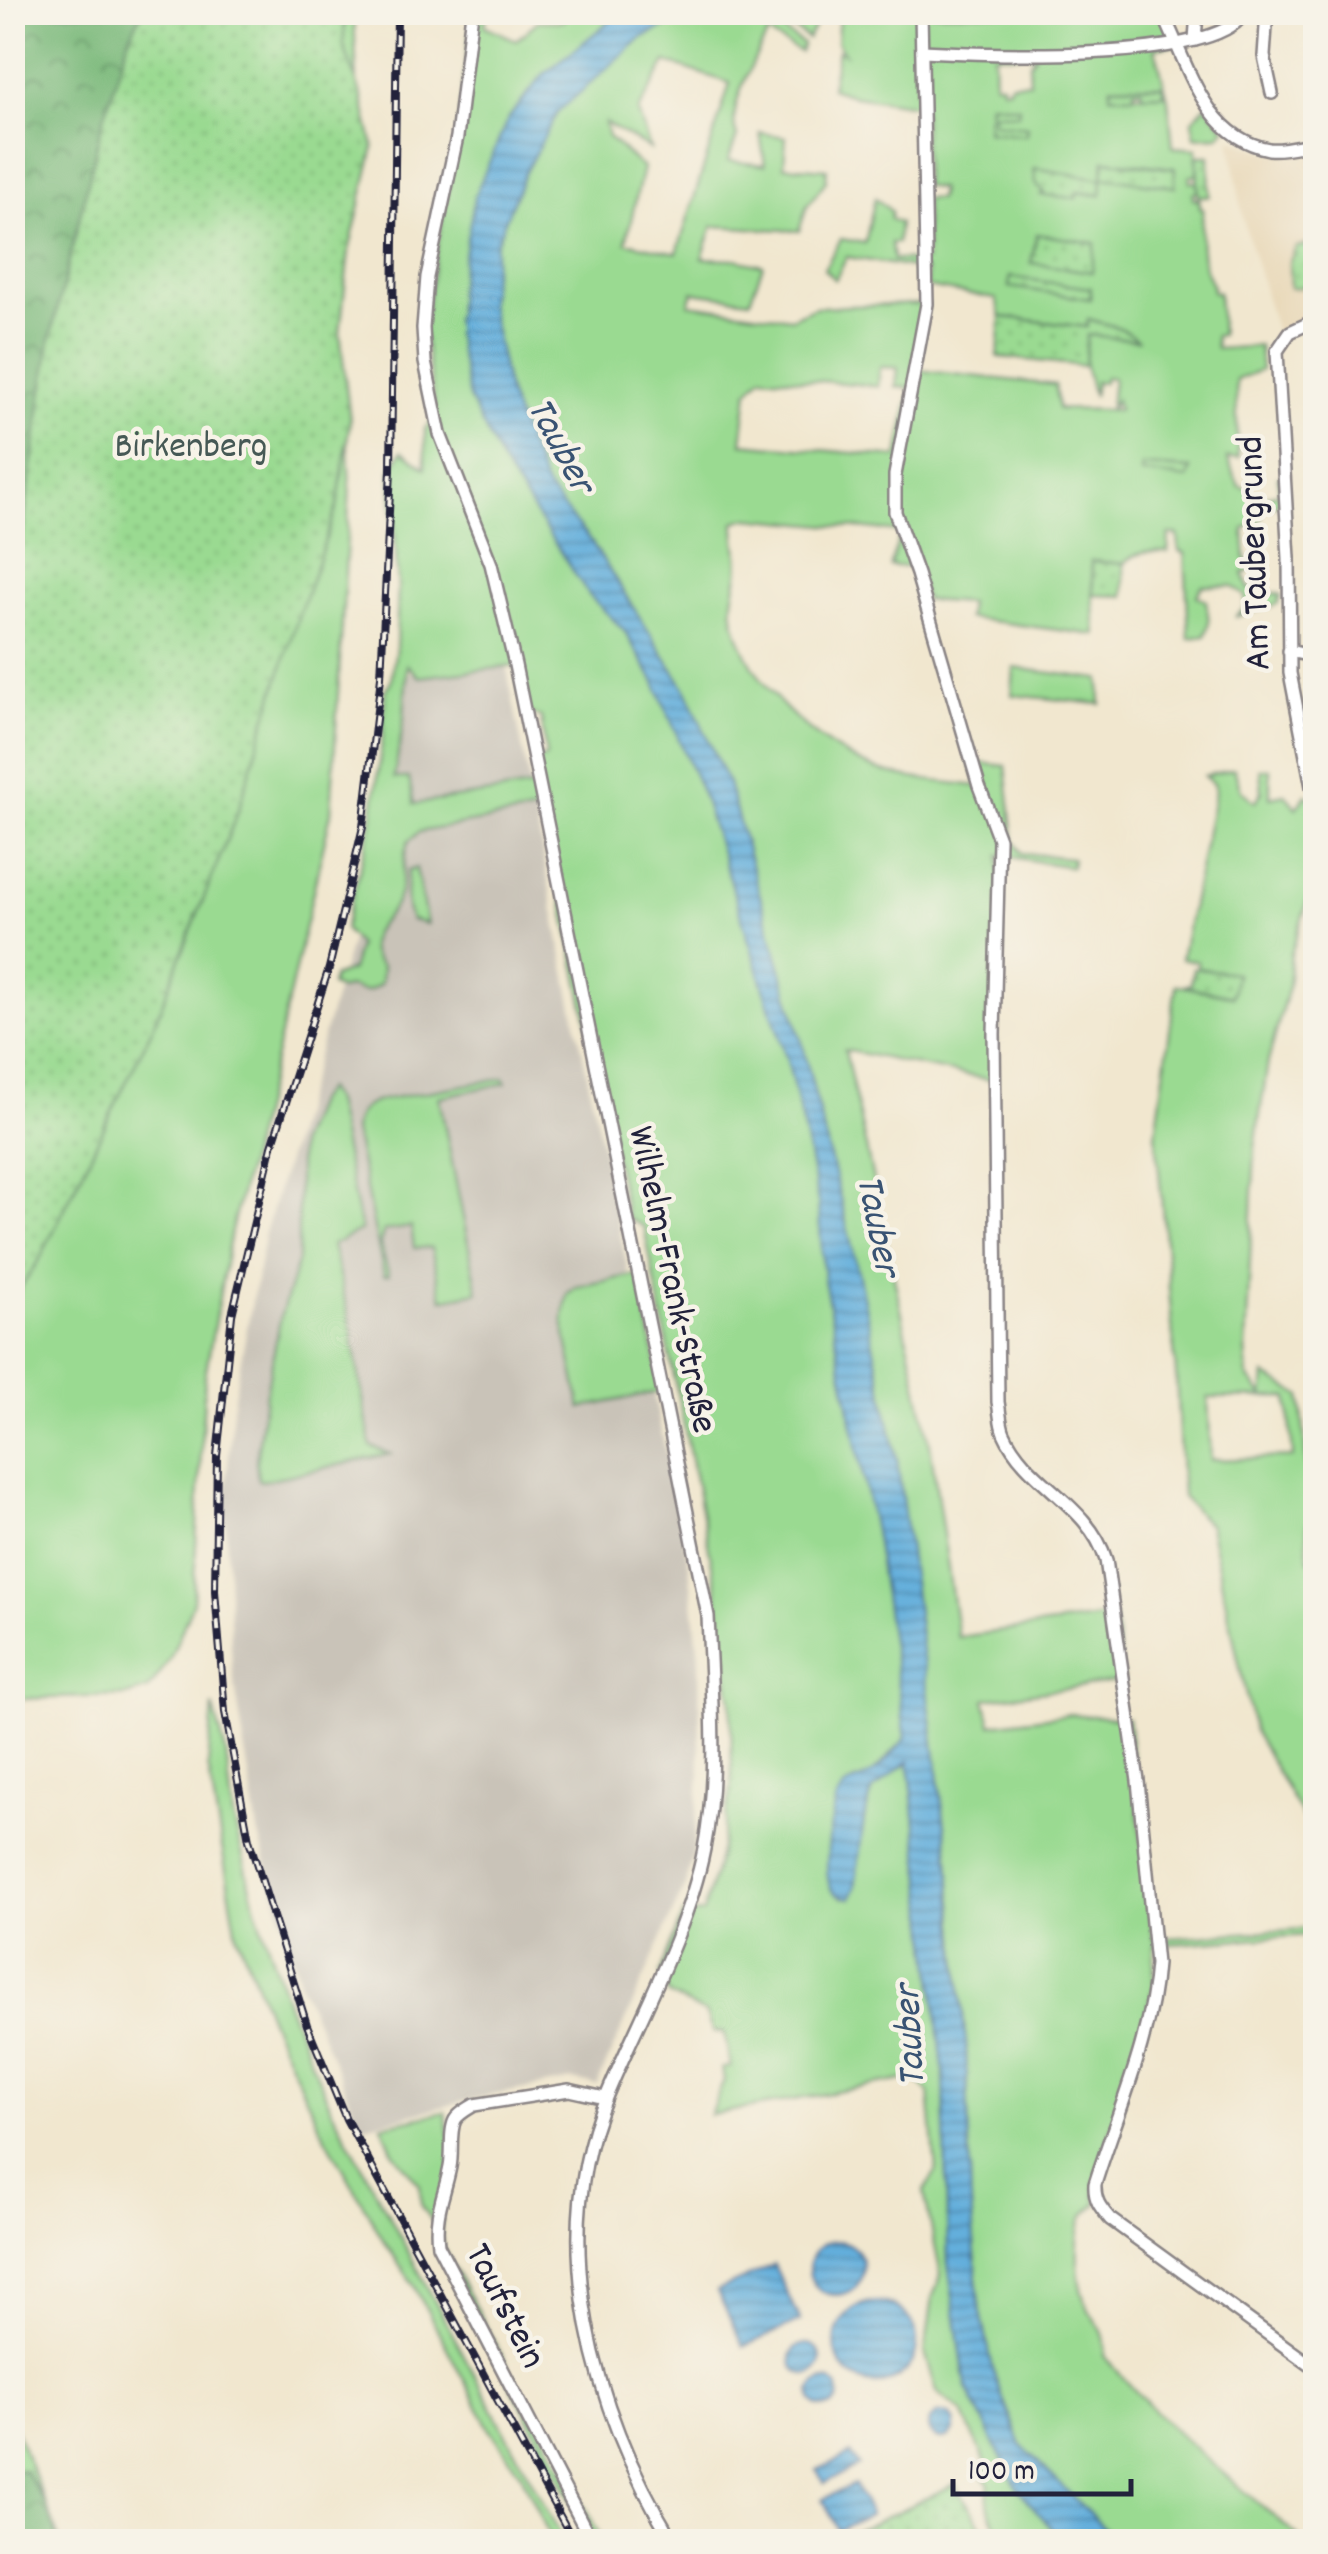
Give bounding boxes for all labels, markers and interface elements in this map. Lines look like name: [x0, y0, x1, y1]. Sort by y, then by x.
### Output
water label: Tauber: [509, 389, 609, 509]
park label: Birkenberg: [115, 421, 267, 476]
street label: Am Taubergrund: [1225, 435, 1289, 671]
street label: Wilhelm-Frank-Straße: [611, 1121, 729, 1439]
water label: Tauber: [837, 1171, 913, 1285]
water label: Tauber: [882, 1980, 944, 2088]
street label: Taufstein: [448, 2235, 558, 2379]
scale bar: [953, 2434, 1130, 2496]
text: 100 m: [968, 2452, 1035, 2495]

